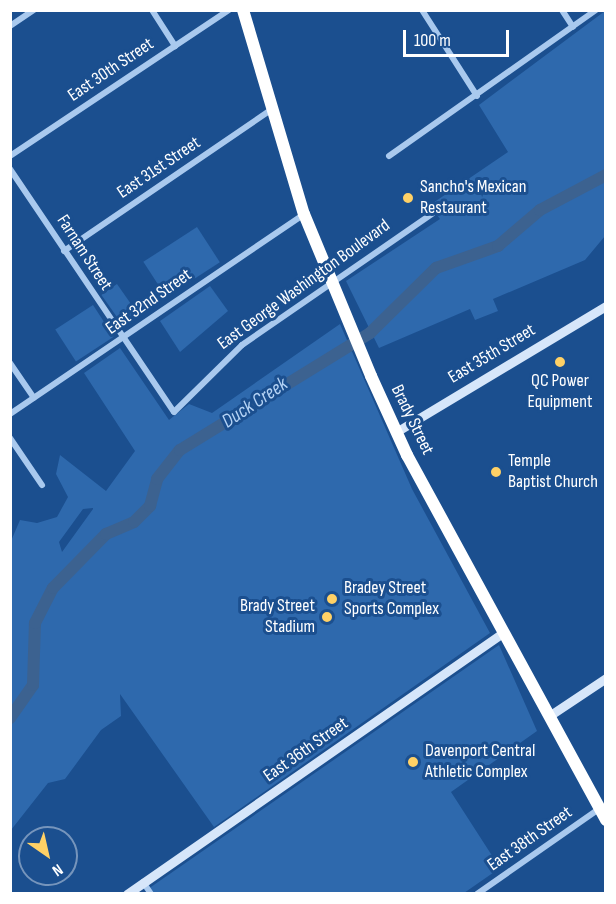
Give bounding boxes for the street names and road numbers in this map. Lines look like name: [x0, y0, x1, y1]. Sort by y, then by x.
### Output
street label: East 30th Street: [64, 34, 158, 106]
street label: East 31st Street: [113, 132, 205, 204]
street label: Farnam Street: [52, 211, 116, 295]
street label: East George Washington Boulevard: [214, 215, 394, 355]
street label: East 32nd Street: [102, 265, 196, 339]
street label: East 35th Street: [445, 320, 539, 388]
street label: Brady Street: [386, 382, 438, 458]
street label: East 36th Street: [260, 713, 352, 787]
street label: East 38th Street: [484, 802, 576, 876]

